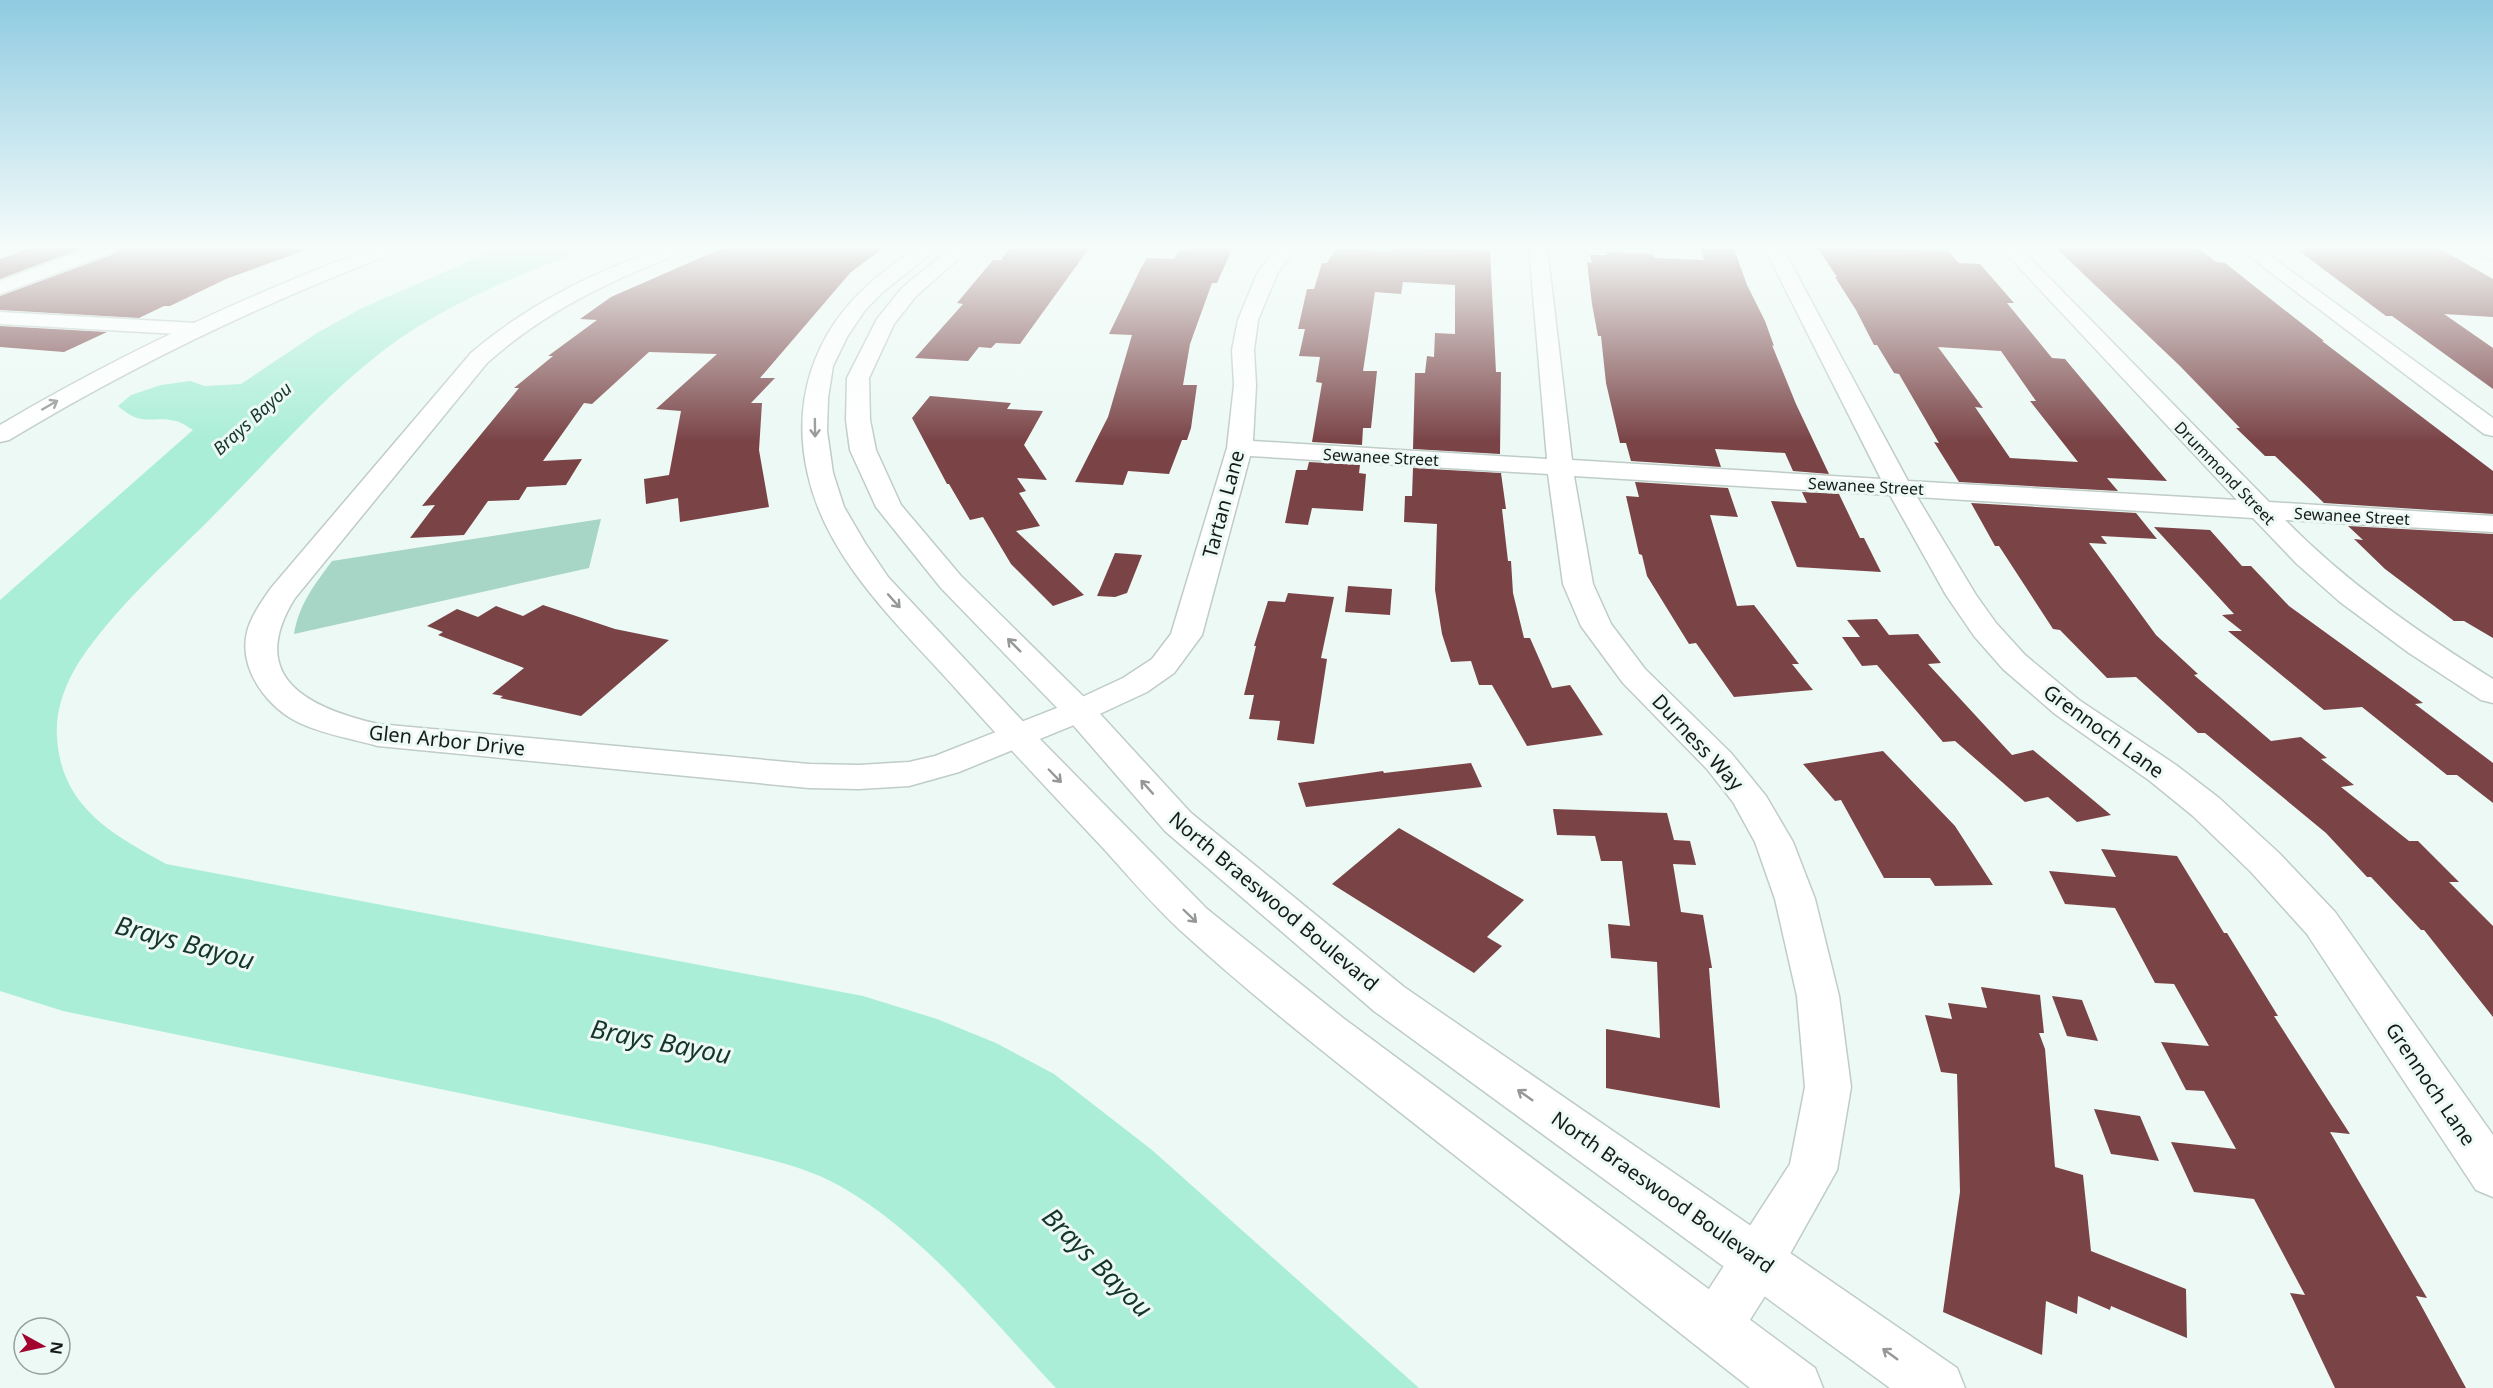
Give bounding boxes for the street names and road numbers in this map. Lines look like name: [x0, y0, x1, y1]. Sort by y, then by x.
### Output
street label: Drummond Street: [2170, 416, 2280, 530]
street label: Sewanee Street: [1323, 443, 1440, 471]
street label: Tartan Lane: [1196, 447, 1250, 561]
street label: Sewanee Street: [1808, 472, 1925, 500]
street label: Sewanee Street: [2294, 502, 2411, 530]
street label: Grennoch Lane: [2038, 678, 2170, 784]
street label: Durness Way: [1646, 688, 1750, 797]
street label: Glen Arbor Drive: [368, 718, 526, 762]
street label: North Braeswood Boulevard: [1164, 805, 1384, 997]
street label: Grennoch Lane: [2380, 1017, 2482, 1151]
street label: North Braeswood Boulevard: [1546, 1105, 1780, 1279]

